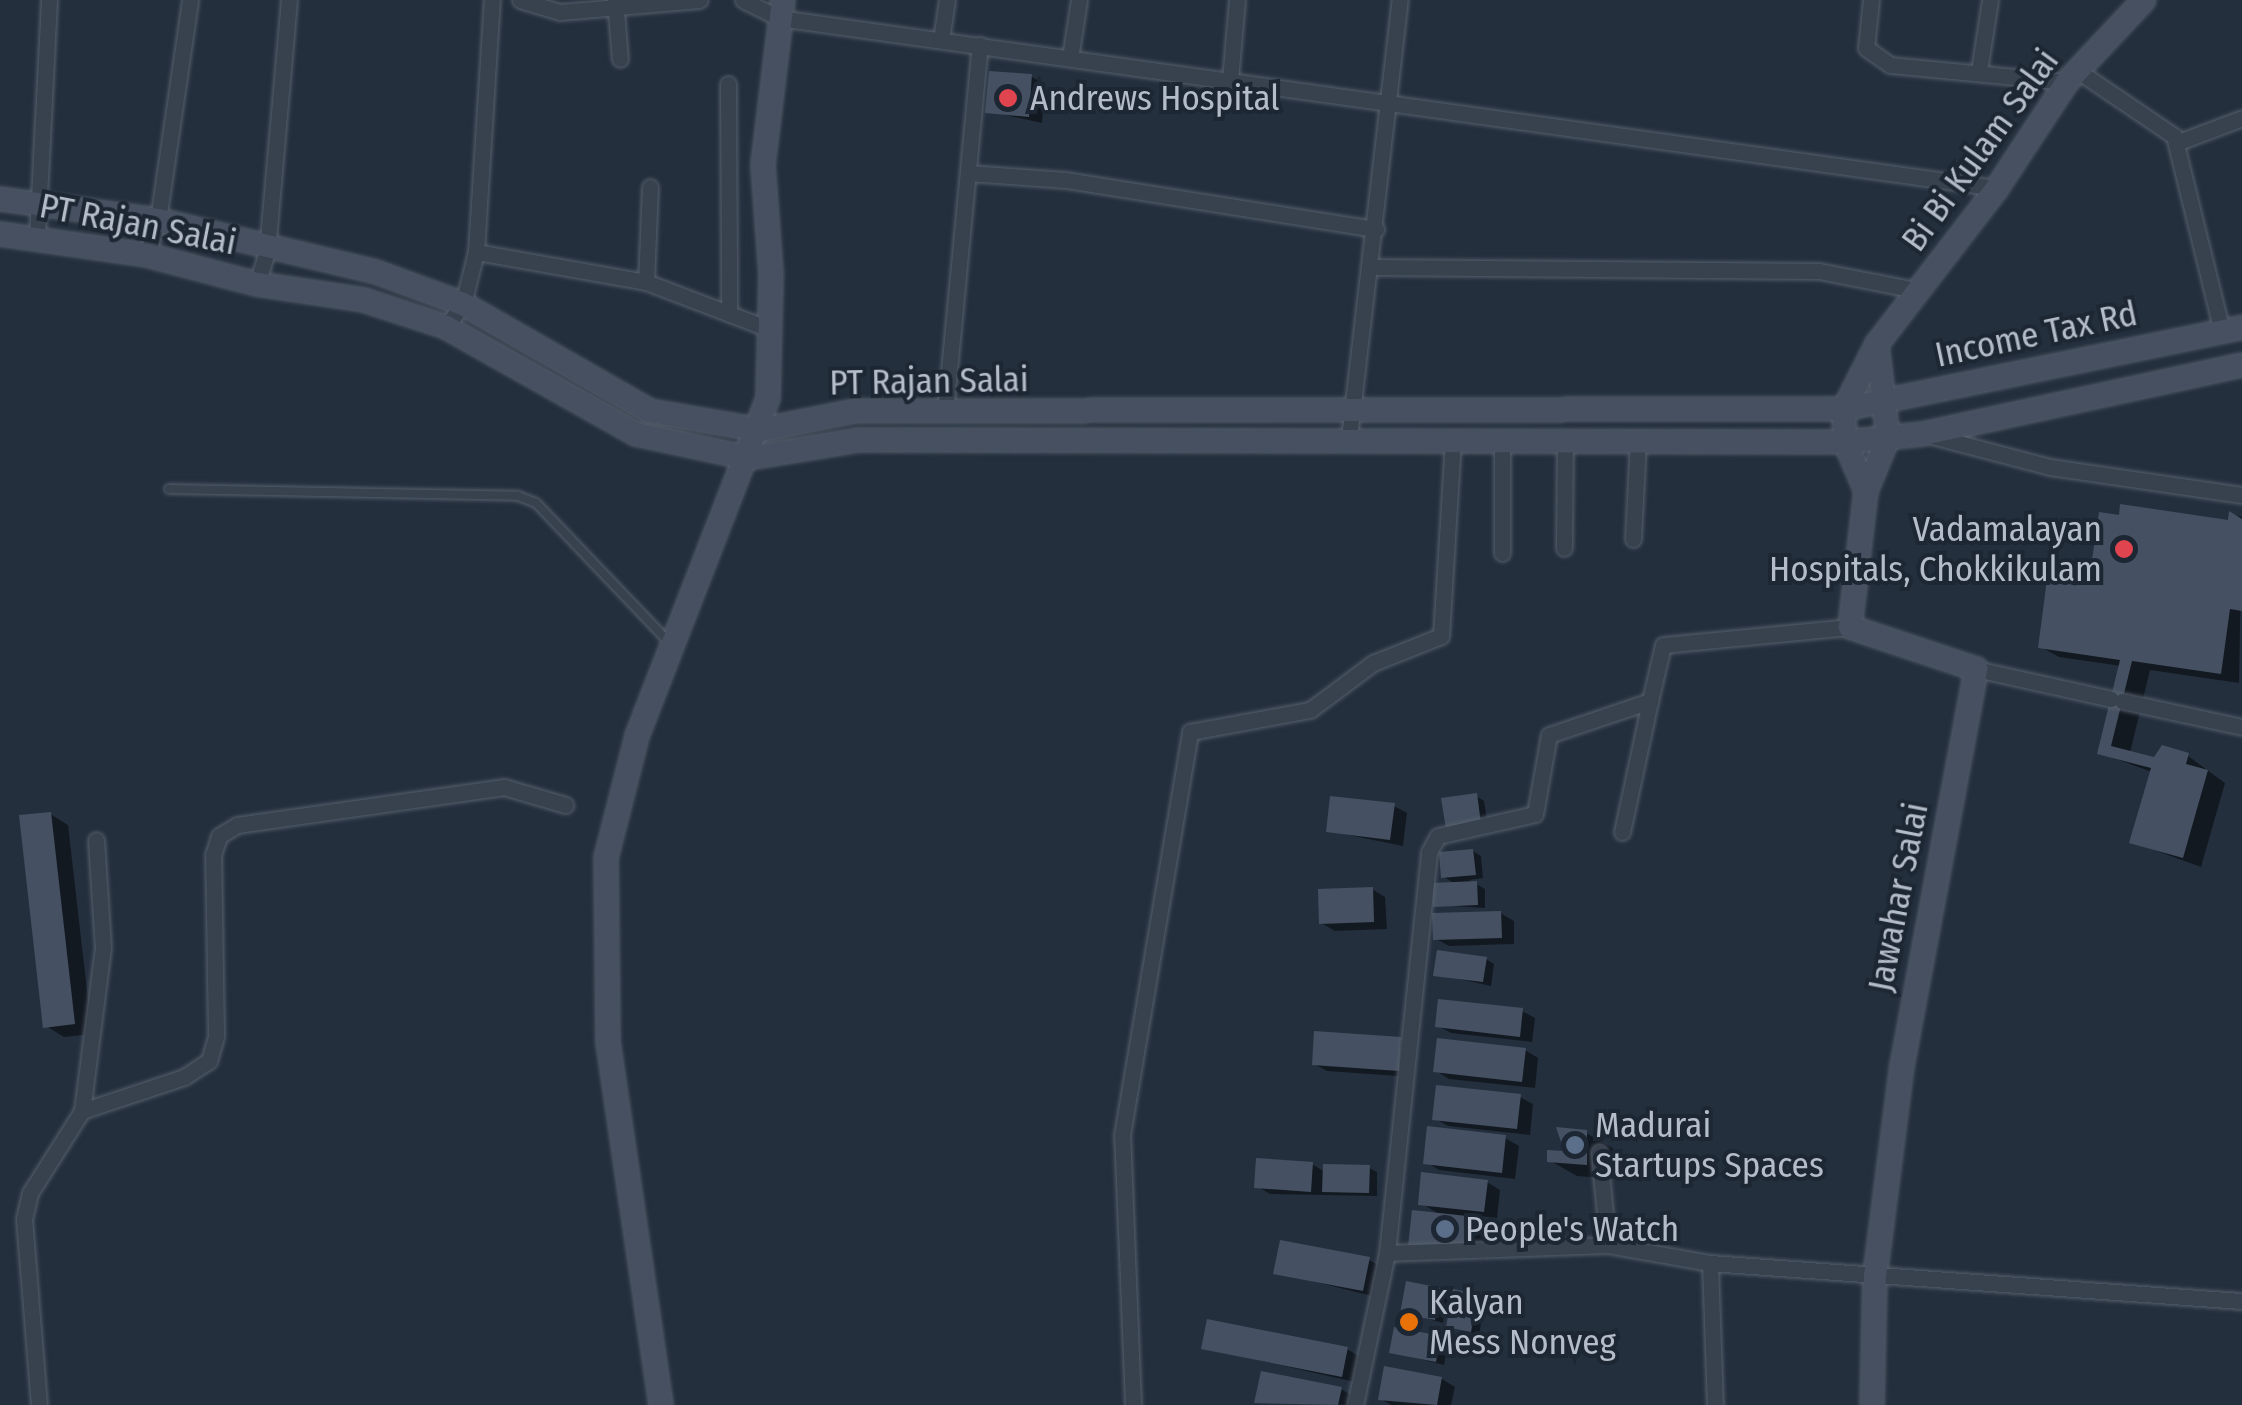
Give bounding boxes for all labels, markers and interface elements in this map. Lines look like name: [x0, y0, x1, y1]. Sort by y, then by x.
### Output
street label: Bi Bi Kulam Salai: [1893, 41, 2067, 259]
place label: Andrews Hospital: [1030, 77, 1279, 119]
marker: Andrews Hospital: [995, 85, 1021, 111]
street label: PT Rajan Salai: [36, 184, 240, 264]
street label: Income Tax Rd: [1931, 292, 2141, 376]
street label: PT Rajan Salai: [829, 358, 1029, 404]
place label: Vadamalayan Hospitals, Chokkikulam: [1769, 508, 2102, 590]
marker: Vadamalayan Hospitals, Chokkikulam: [2111, 536, 2137, 562]
street label: Jawahar Salai: [1859, 799, 1937, 995]
place label: Madurai Startups Spaces: [1595, 1104, 1824, 1186]
marker: Madurai Startups Spaces: [1564, 1134, 1586, 1156]
place label: People's Watch: [1465, 1208, 1679, 1250]
marker: People's Watch: [1434, 1218, 1456, 1240]
place label: Kalyan Mess Nonveg: [1429, 1281, 1616, 1363]
marker: Kalyan Mess Nonveg: [1398, 1311, 1420, 1333]

